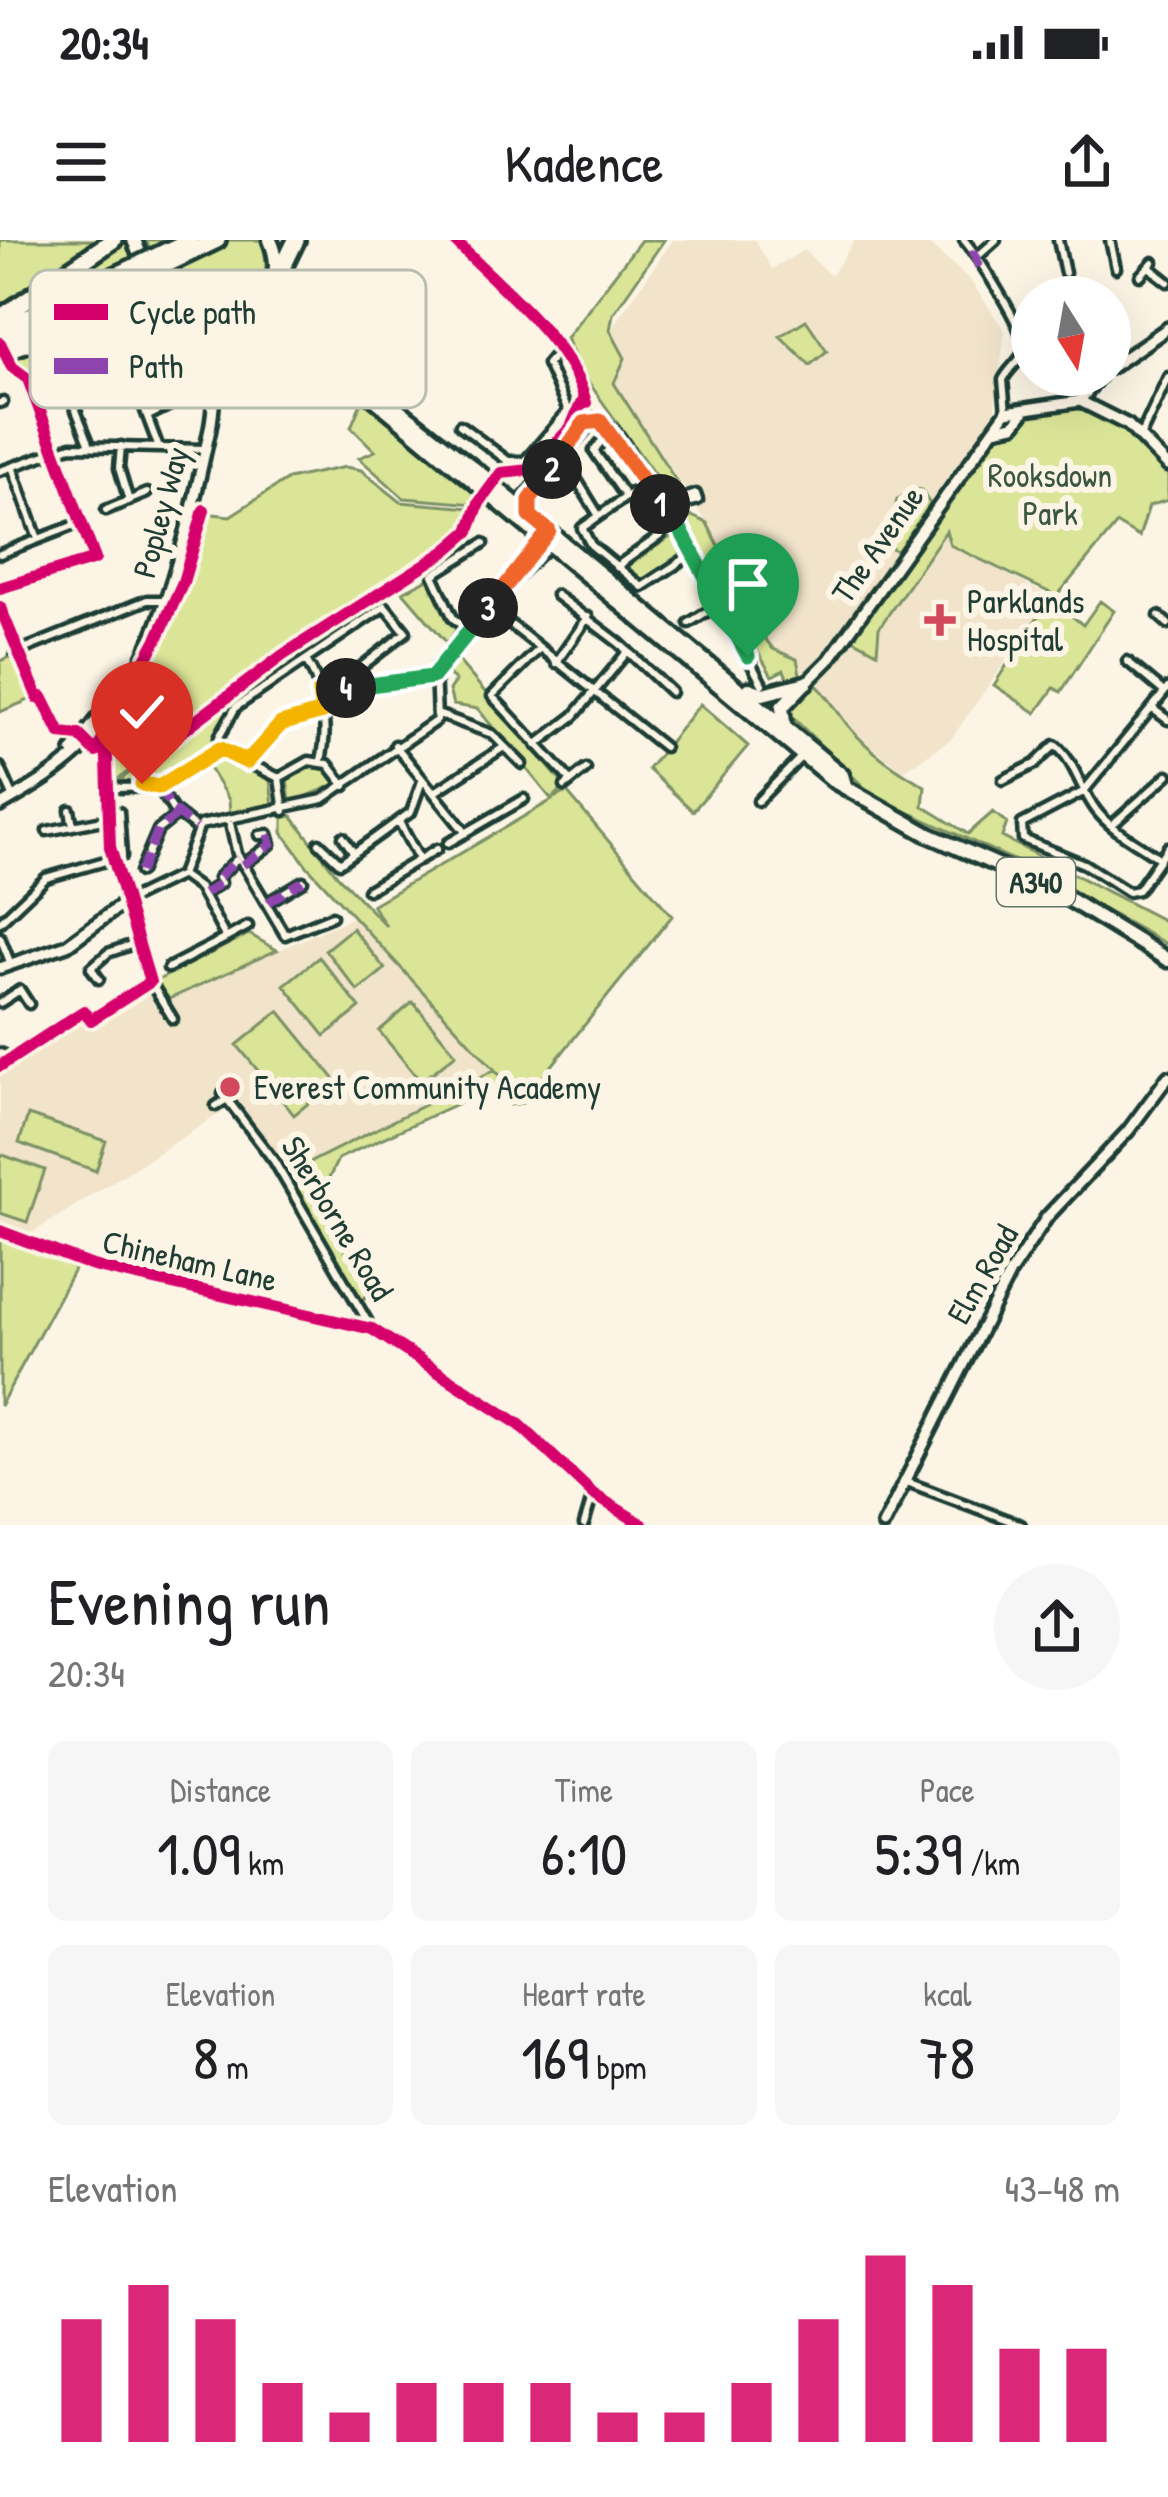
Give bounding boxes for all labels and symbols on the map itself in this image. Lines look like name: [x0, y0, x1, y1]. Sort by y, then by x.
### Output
legend: [30, 270, 426, 408]
north arrow: [1011, 276, 1131, 396]
text: Cycle path: [129, 290, 256, 335]
text: Path: [129, 344, 183, 388]
pin: 2: [522, 439, 582, 499]
street label: Popley Way: [121, 442, 200, 583]
park label: Rooksdown Park: [988, 453, 1112, 535]
pin: 1: [630, 474, 690, 534]
street label: The Avenue: [821, 477, 933, 611]
pin: [697, 533, 799, 656]
pin: 3: [458, 578, 518, 638]
place label: Parklands Hospital: [967, 579, 1084, 662]
marker: Parklands Hospital: [924, 604, 956, 636]
pin: 4: [316, 658, 376, 718]
pin: [91, 661, 193, 784]
road number: A340: [997, 858, 1075, 906]
place label: Everest Community Academy: [254, 1065, 601, 1110]
marker: Everest Community Academy: [217, 1074, 243, 1100]
street label: Sherborne Road: [272, 1128, 404, 1308]
street label: Elm Road: [936, 1216, 1028, 1332]
street label: Chineham Lane: [99, 1219, 281, 1301]

